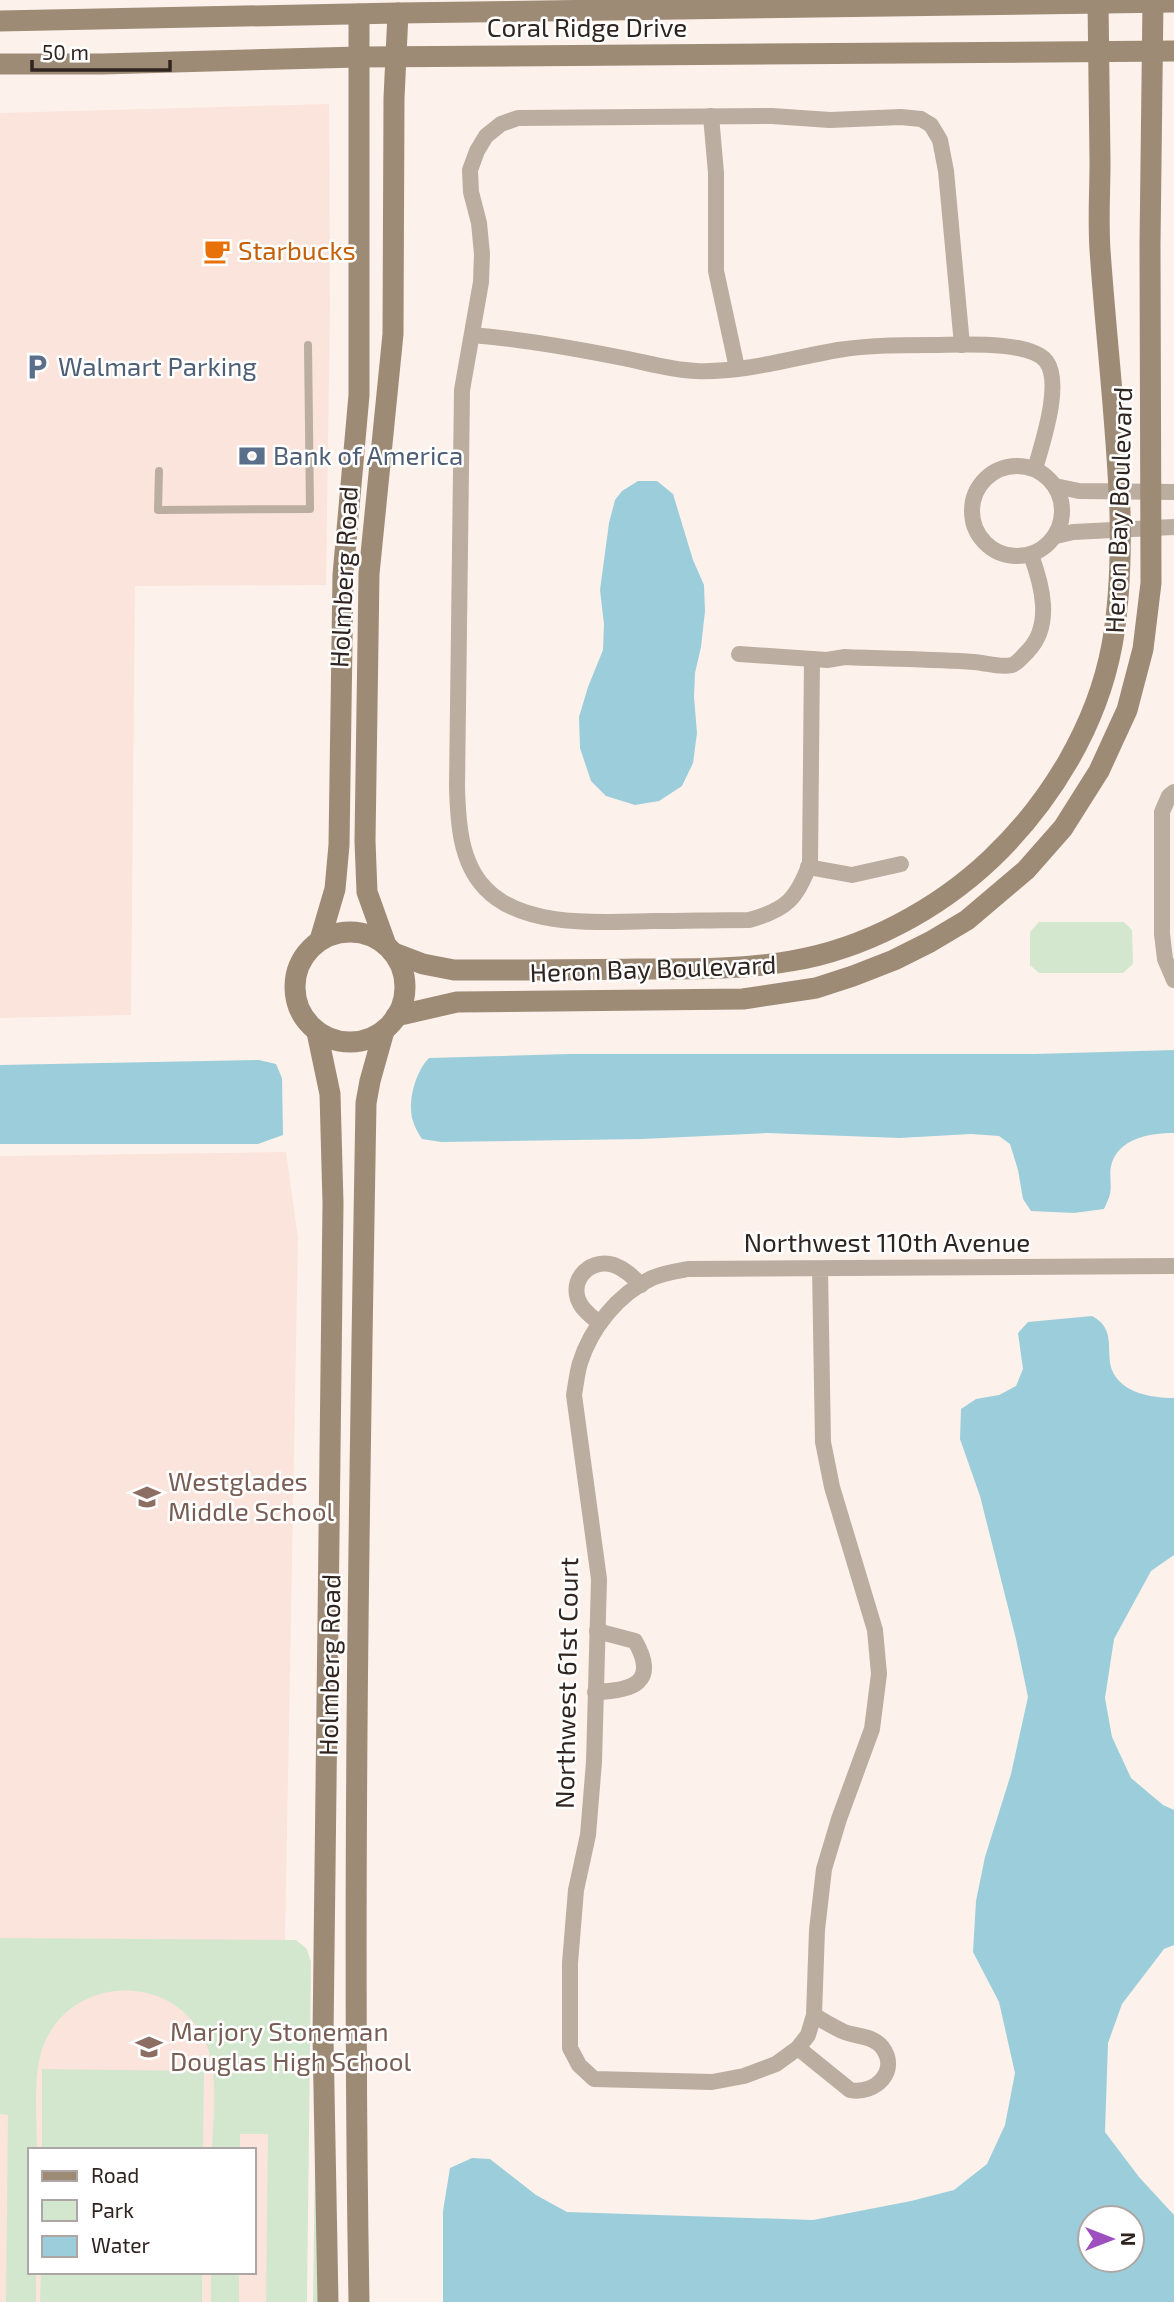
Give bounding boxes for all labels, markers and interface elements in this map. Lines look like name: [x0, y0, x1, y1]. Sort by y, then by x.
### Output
street label: Coral Ridge Drive: [487, 11, 687, 42]
scale bar: [32, 28, 170, 72]
text: 50 m: [42, 39, 89, 64]
place label: Starbucks: [238, 234, 356, 265]
cafe icon: Starbucks: [202, 236, 232, 266]
place label: Walmart Parking: [58, 350, 257, 381]
parking icon: Walmart Parking: [22, 352, 52, 382]
street label: Heron Bay Boulevard: [1098, 386, 1137, 634]
place label: Bank of America: [273, 439, 463, 470]
bank icon: Bank of America: [237, 441, 267, 471]
street label: Holmberg Road: [322, 485, 363, 669]
street label: Heron Bay Boulevard: [529, 948, 777, 987]
street label: Northwest 110th Avenue: [744, 1226, 1030, 1257]
place label: Westglades Middle School: [168, 1465, 334, 1526]
school or university icon: Westglades Middle School: [132, 1482, 162, 1512]
street label: Northwest 61st Court: [548, 1557, 583, 1809]
street label: Holmberg Road: [311, 1574, 346, 1756]
place label: Marjory Stoneman Douglas High School: [170, 2015, 412, 2076]
school or university icon: Marjory Stoneman Douglas High School: [134, 2032, 164, 2062]
legend: [28, 2148, 256, 2274]
text: Road: [91, 2162, 139, 2187]
text: Park: [91, 2197, 134, 2222]
north arrow: [1076, 2204, 1146, 2274]
text: Water: [91, 2232, 150, 2257]
text: N: [1117, 2232, 1140, 2246]

